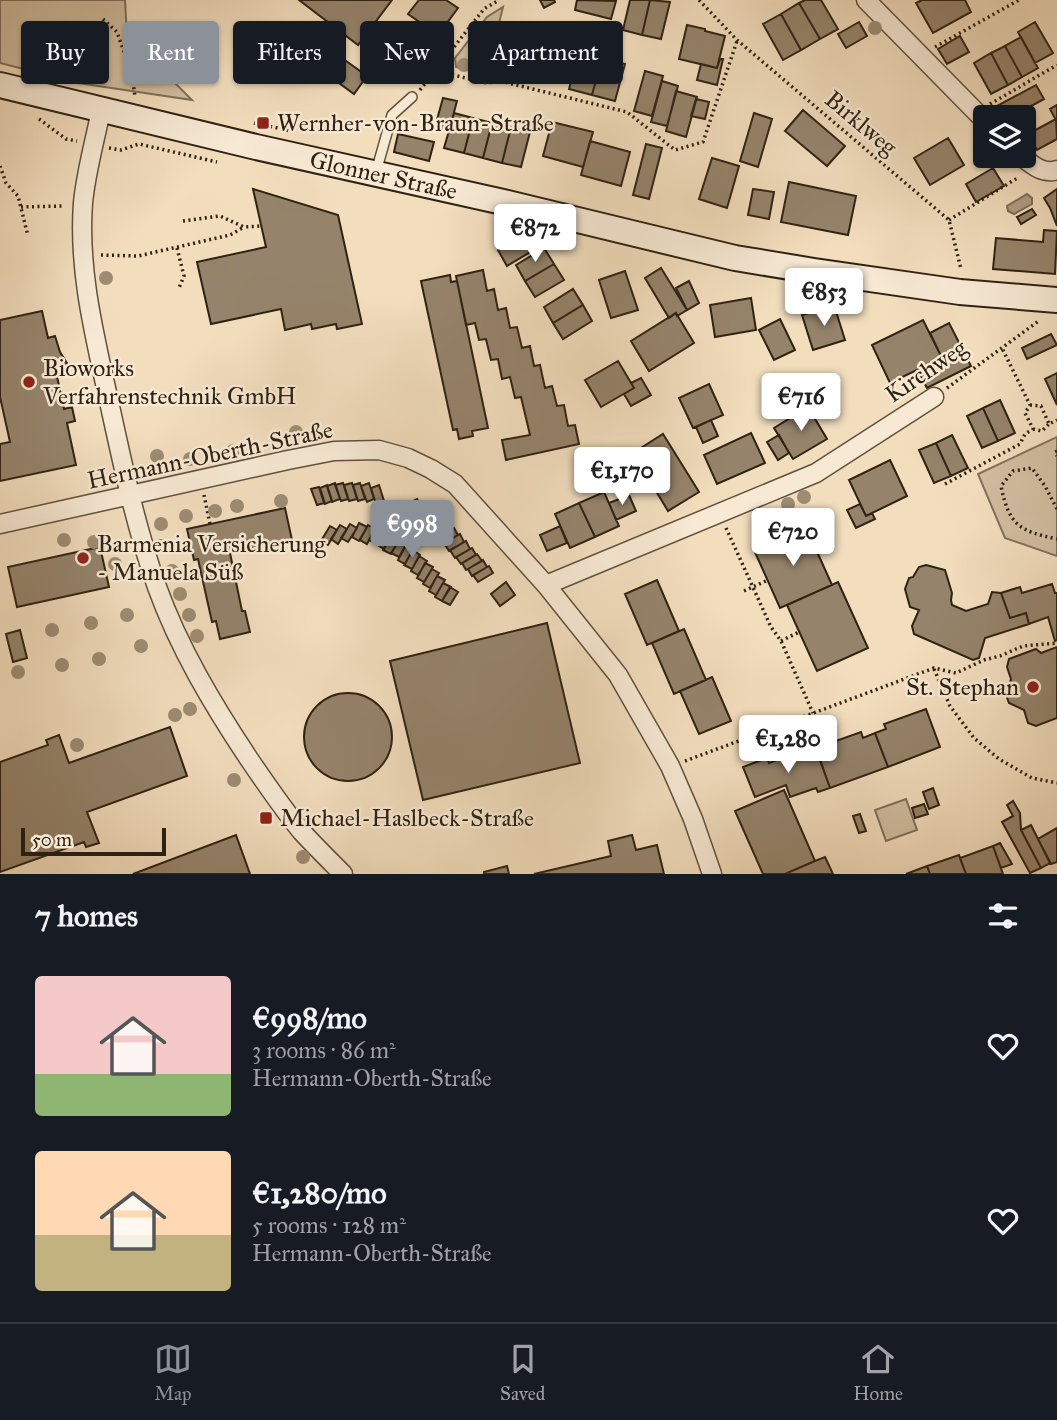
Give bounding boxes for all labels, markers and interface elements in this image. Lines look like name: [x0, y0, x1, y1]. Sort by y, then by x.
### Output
chip: Buy: [21, 21, 109, 84]
chip: Rent: [123, 21, 219, 84]
chip: Filters: [233, 21, 346, 84]
chip: New: [360, 21, 454, 84]
chip: Apartment: [468, 21, 623, 84]
street label: Birklweg: [819, 84, 904, 162]
map controls: [973, 105, 1036, 168]
button: layers: [973, 105, 1036, 168]
place label: Wernher-von-Braun-Straße: [277, 108, 554, 138]
marker: Wernher-von-Braun-Straße: [255, 115, 271, 131]
street label: Glonner Straße: [307, 144, 460, 206]
pin: €872: [494, 204, 576, 264]
text: €872: [510, 213, 560, 241]
pin: €853: [783, 268, 865, 328]
text: €853: [801, 277, 847, 305]
street label: Kirchweg: [879, 332, 973, 409]
place label: Bioworks Verfahrenstechnik GmbH: [42, 353, 297, 411]
marker: Bioworks Verfahrenstechnik GmbH: [21, 374, 37, 390]
pin: €716: [760, 374, 842, 433]
text: €716: [777, 382, 825, 410]
street label: Hermann-Oberth-Straße: [85, 414, 335, 496]
pin: €1,170: [565, 448, 679, 507]
text: €1,170: [590, 456, 654, 484]
pin: €998: [371, 500, 453, 560]
pin: €720: [752, 508, 834, 568]
text: €998: [387, 509, 437, 537]
text: €720: [768, 517, 818, 545]
place label: Barmenia Versicherung - Manuela Süß: [97, 529, 327, 587]
marker: Barmenia Versicherung - Manuela Süß: [75, 550, 91, 566]
place label: St. Stephan: [906, 672, 1019, 702]
marker: St. Stephan: [1025, 679, 1041, 695]
pin: €1,280: [731, 716, 845, 775]
text: €1,280: [755, 724, 821, 752]
place label: Michael-Haslbeck-Straße: [280, 803, 534, 833]
marker: Michael-Haslbeck-Straße: [258, 810, 274, 826]
scale bar: [21, 825, 166, 857]
text: 50 m: [32, 828, 72, 851]
icon: filters: [984, 897, 1022, 935]
text: 7 homes: [35, 898, 138, 934]
text: €998/mo: [252, 1000, 367, 1036]
icon: home: [91, 1004, 175, 1088]
icon: heart: [984, 1027, 1022, 1065]
text: 3 rooms · 86 m²: [252, 1036, 396, 1064]
text: Hermann-Oberth-Straße: [252, 1064, 492, 1092]
text: €1,280/mo: [252, 1175, 387, 1211]
icon: home: [91, 1179, 175, 1263]
icon: heart: [984, 1202, 1022, 1240]
text: 5 rooms · 128 m²: [252, 1211, 406, 1239]
text: Hermann-Oberth-Straße: [252, 1239, 492, 1267]
tab: Map: [154, 1340, 192, 1405]
tab: Saved: [500, 1340, 545, 1405]
tab: Home: [853, 1340, 903, 1405]

